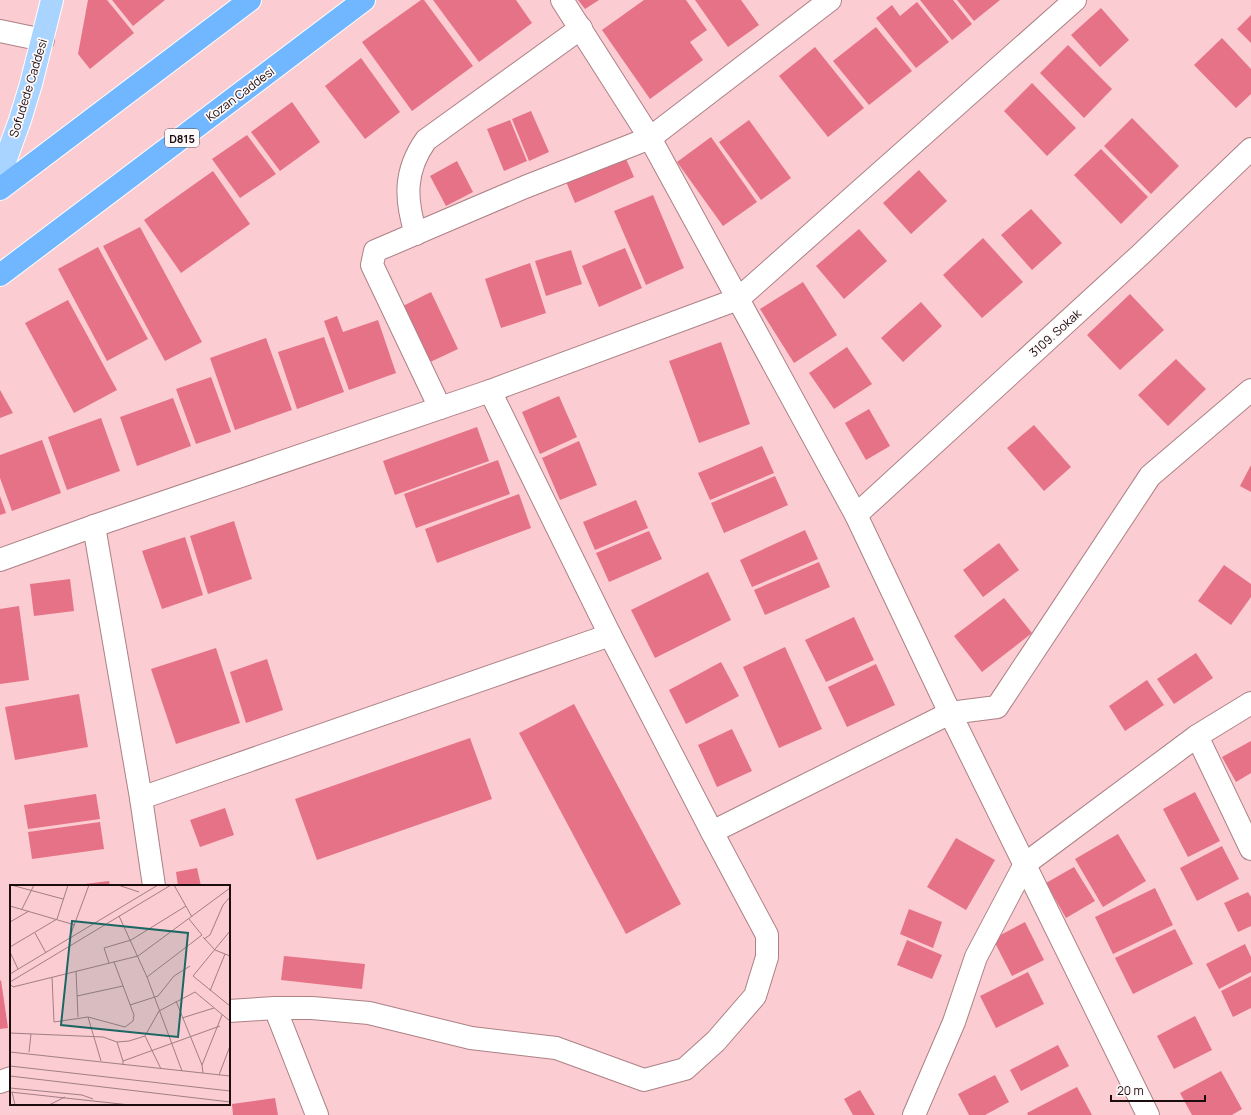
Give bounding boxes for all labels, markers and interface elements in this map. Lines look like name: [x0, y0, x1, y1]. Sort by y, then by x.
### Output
street label: Sofudede Caddesi: [5, 37, 51, 139]
street label: Kozan Caddesi: [202, 63, 278, 125]
road number: D815: [165, 129, 199, 147]
street label: 3109. Sokak: [1025, 304, 1085, 361]
inset map: [10, 885, 230, 1105]
scale bar: [1111, 1077, 1205, 1103]
text: 20 m: [1117, 1082, 1144, 1099]

